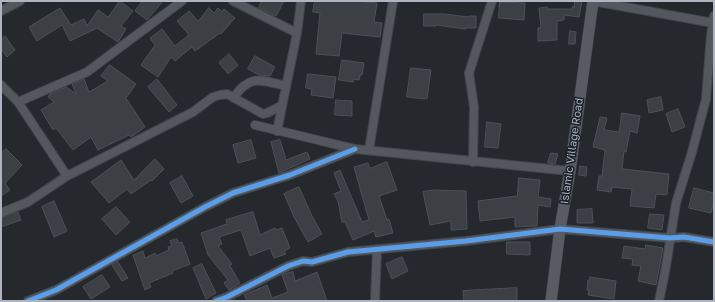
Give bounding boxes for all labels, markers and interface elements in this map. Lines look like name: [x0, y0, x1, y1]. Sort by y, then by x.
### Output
street label: Islamic Village Road: [558, 97, 586, 205]

